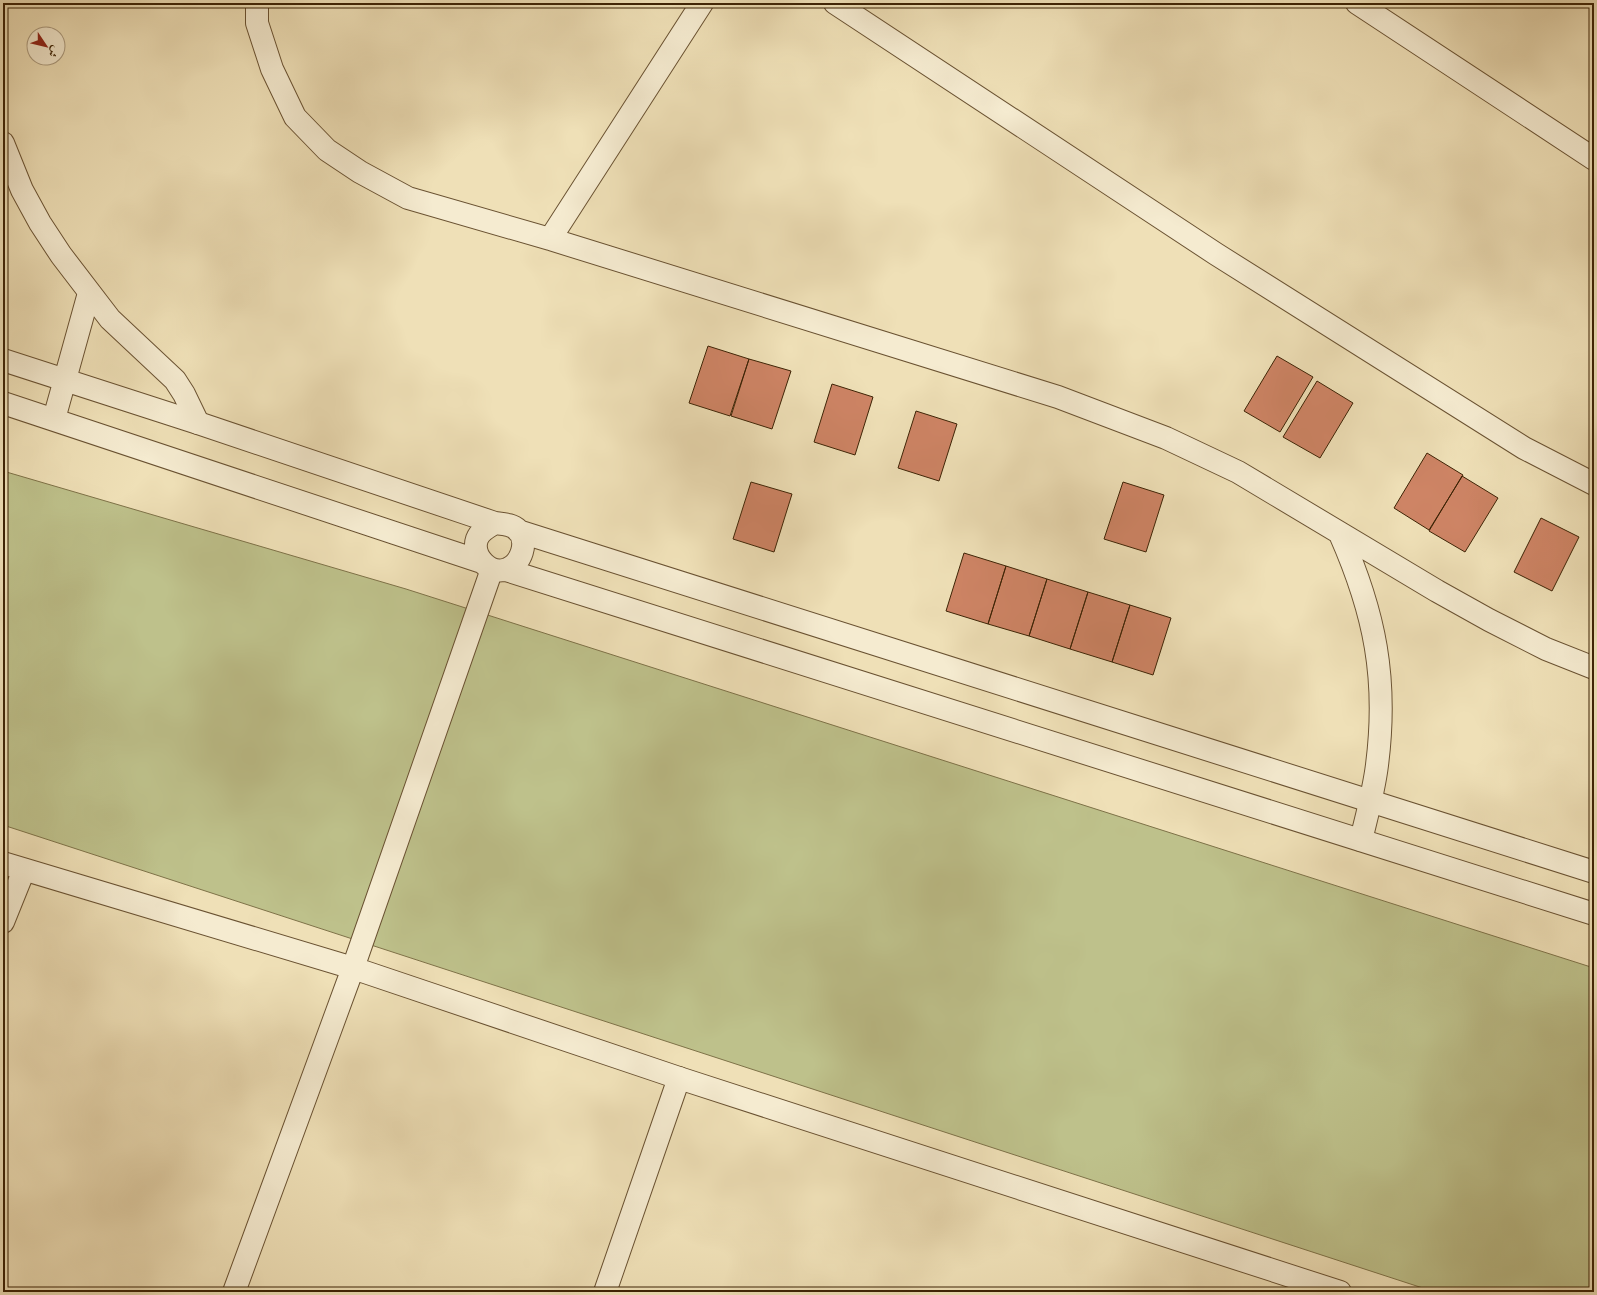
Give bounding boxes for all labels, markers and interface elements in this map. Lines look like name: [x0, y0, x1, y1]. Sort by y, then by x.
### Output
north arrow: [26, 26, 66, 66]
text: ش: [44, 43, 62, 60]

